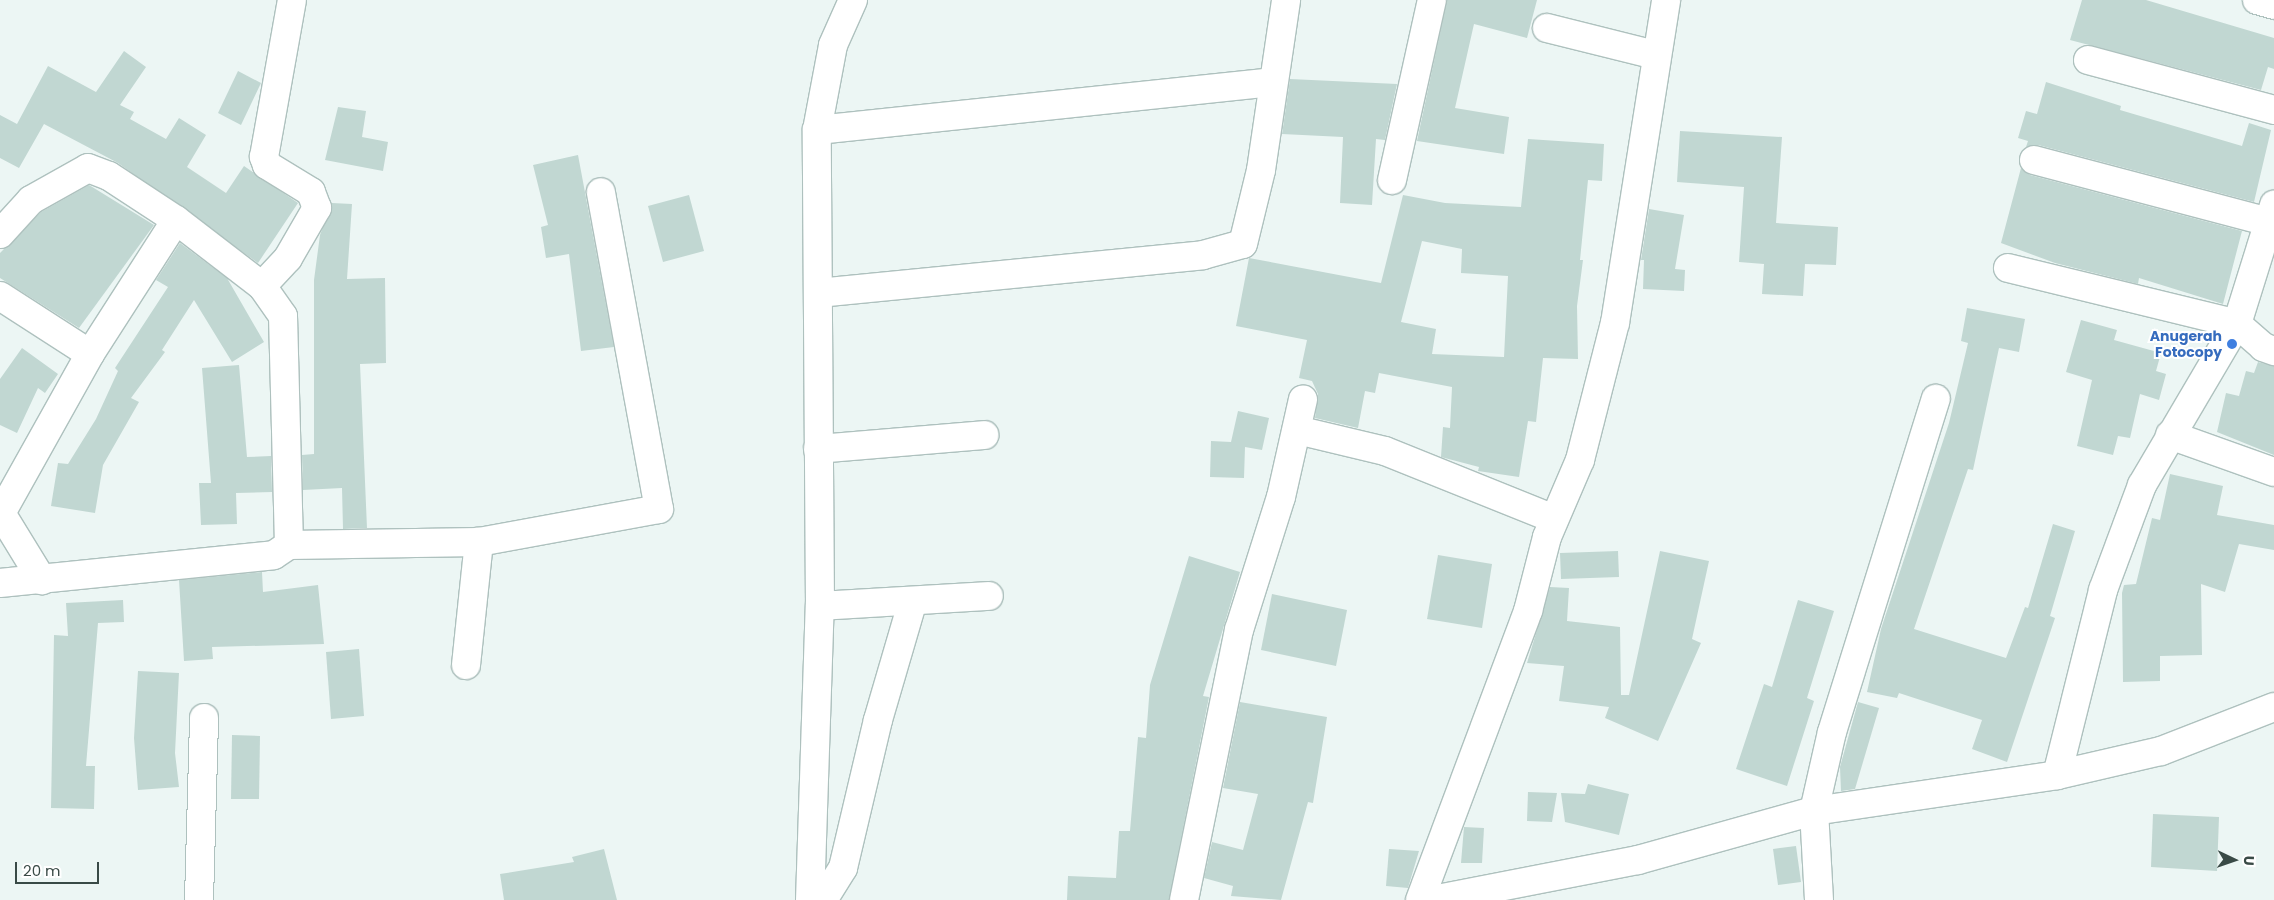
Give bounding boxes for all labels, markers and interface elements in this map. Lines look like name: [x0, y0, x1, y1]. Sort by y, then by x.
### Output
place label: Anugerah Fotocopy: [2150, 328, 2222, 361]
marker: Anugerah Fotocopy: [2226, 338, 2238, 350]
north arrow: [2209, 835, 2259, 885]
scale bar: [18, 852, 101, 884]
text: U: [2239, 855, 2259, 866]
text: 20 m: [23, 860, 61, 881]

